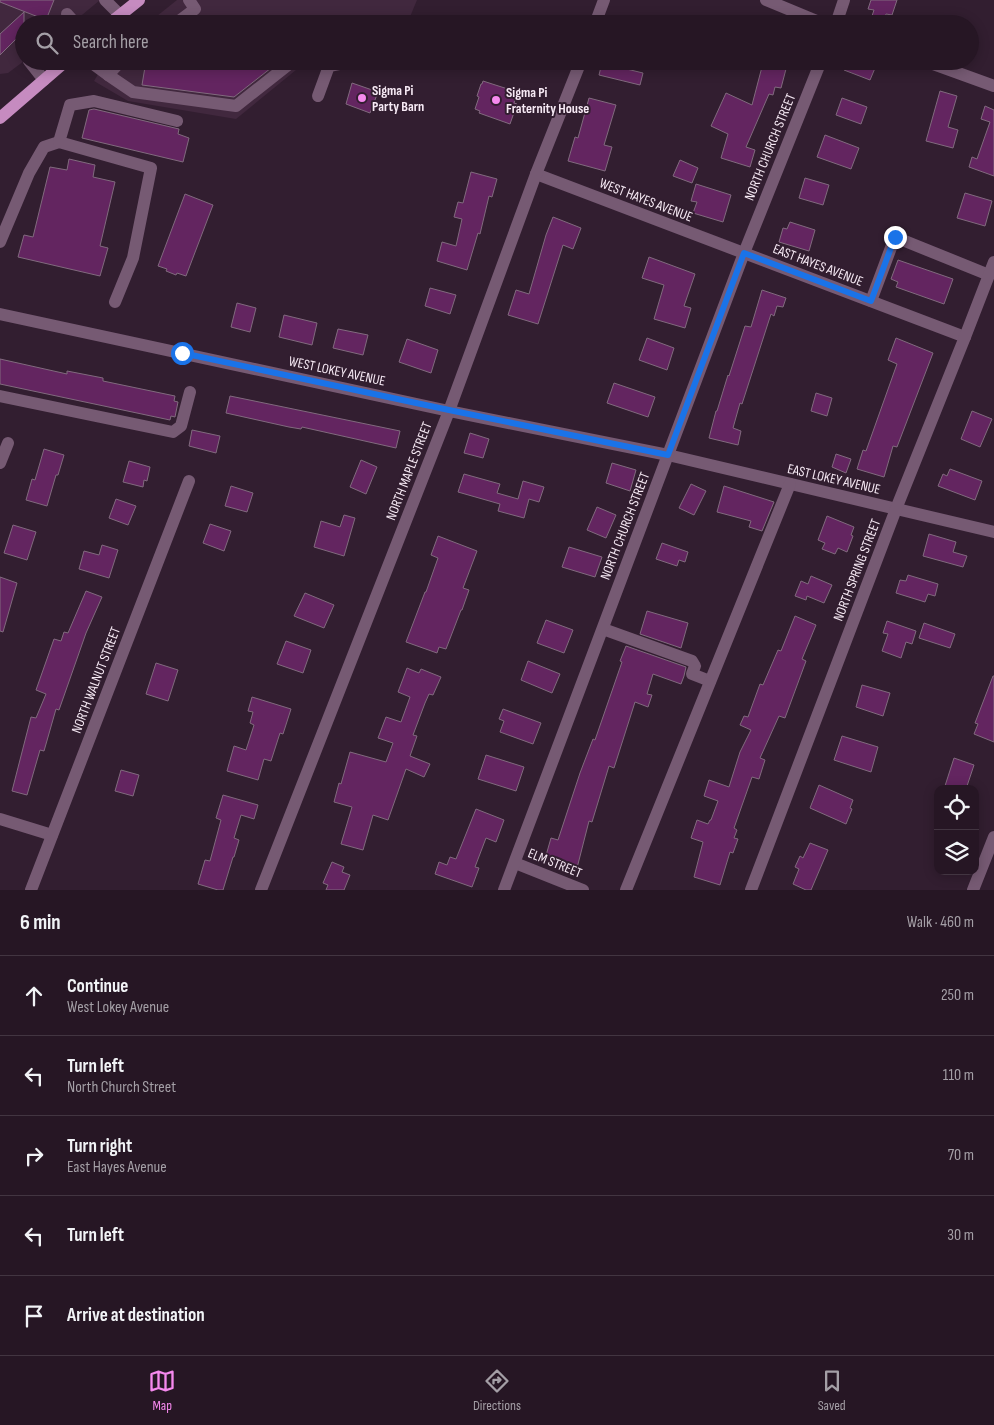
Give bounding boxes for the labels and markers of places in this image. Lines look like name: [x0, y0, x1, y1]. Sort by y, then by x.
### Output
place label: Sigma Pi Party Barn: [372, 82, 424, 115]
place label: Sigma Pi Fraternity House: [506, 84, 589, 117]
marker: Sigma Pi Party Barn: [356, 92, 368, 104]
marker: Sigma Pi Fraternity House: [490, 94, 502, 106]

